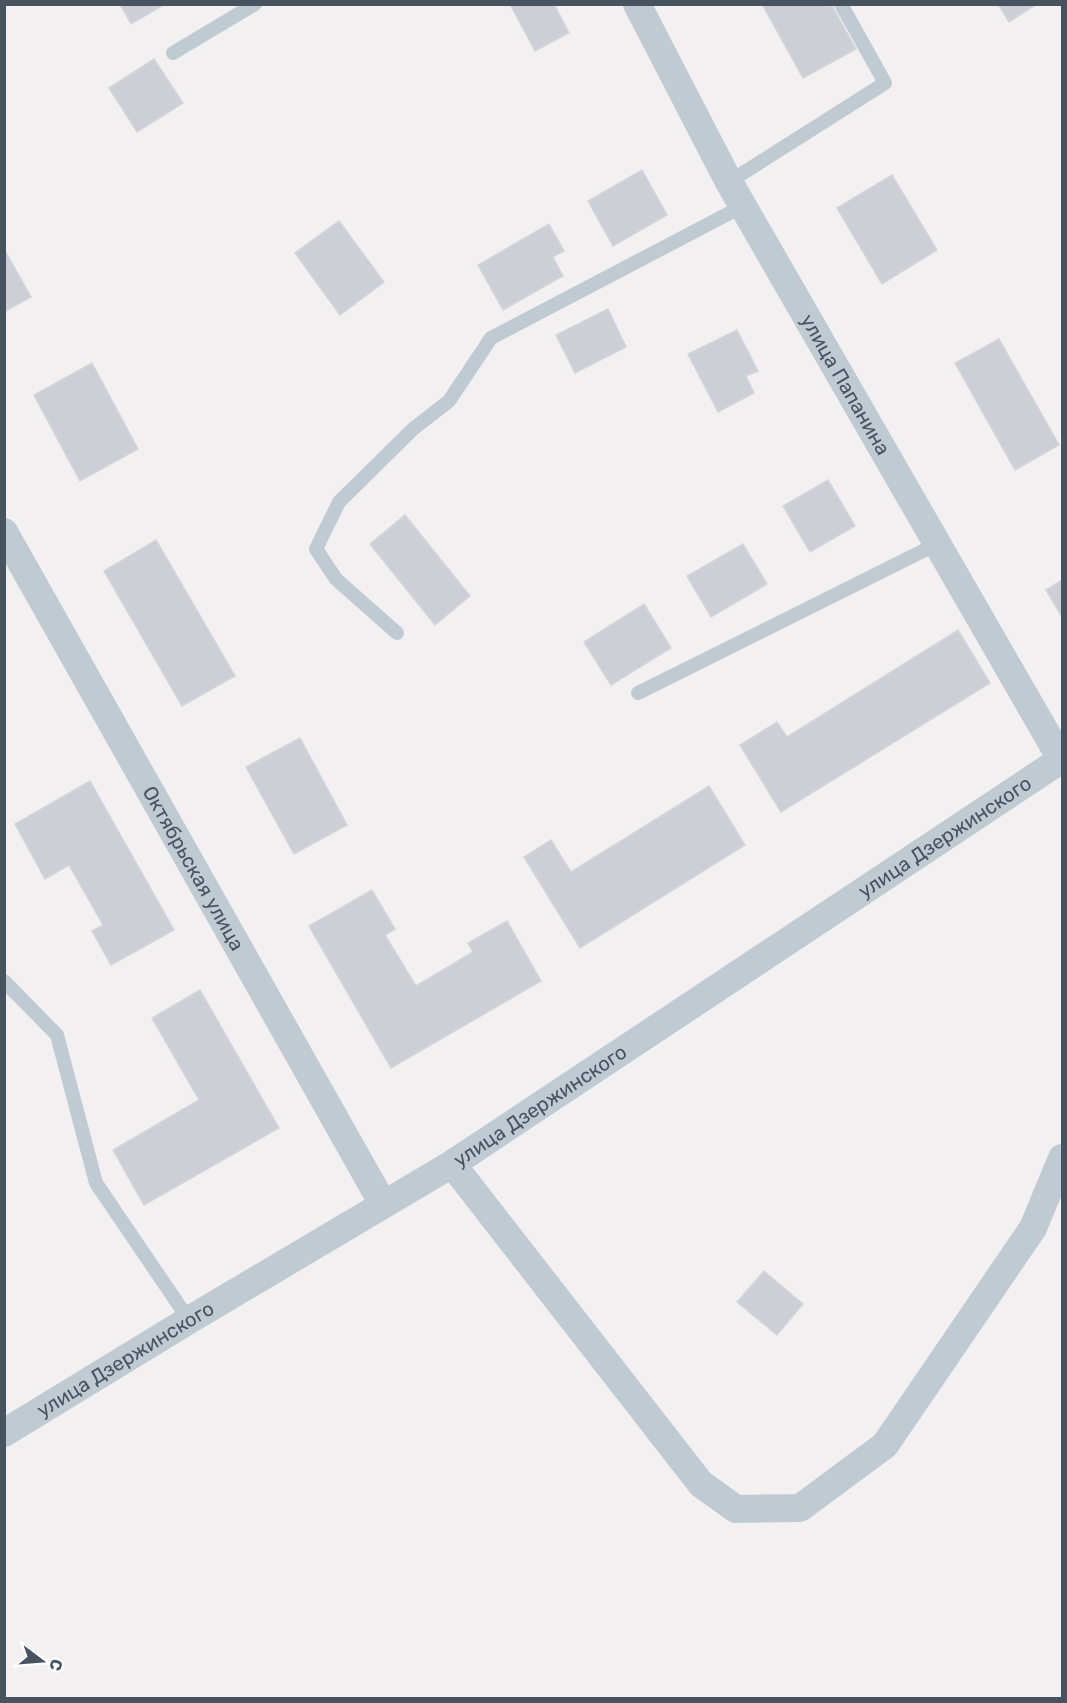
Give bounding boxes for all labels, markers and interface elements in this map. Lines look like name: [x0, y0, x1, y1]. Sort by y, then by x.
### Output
street label: улица Папанина: [796, 310, 895, 459]
street label: улица Дзержинского: [854, 771, 1036, 903]
street label: Октябрьская улица: [138, 782, 250, 955]
street label: улица Дзержинского: [449, 1040, 631, 1172]
street label: улица Дзержинского: [32, 1296, 218, 1422]
north arrow: [12, 1631, 72, 1691]
text: С: [45, 1657, 67, 1673]

